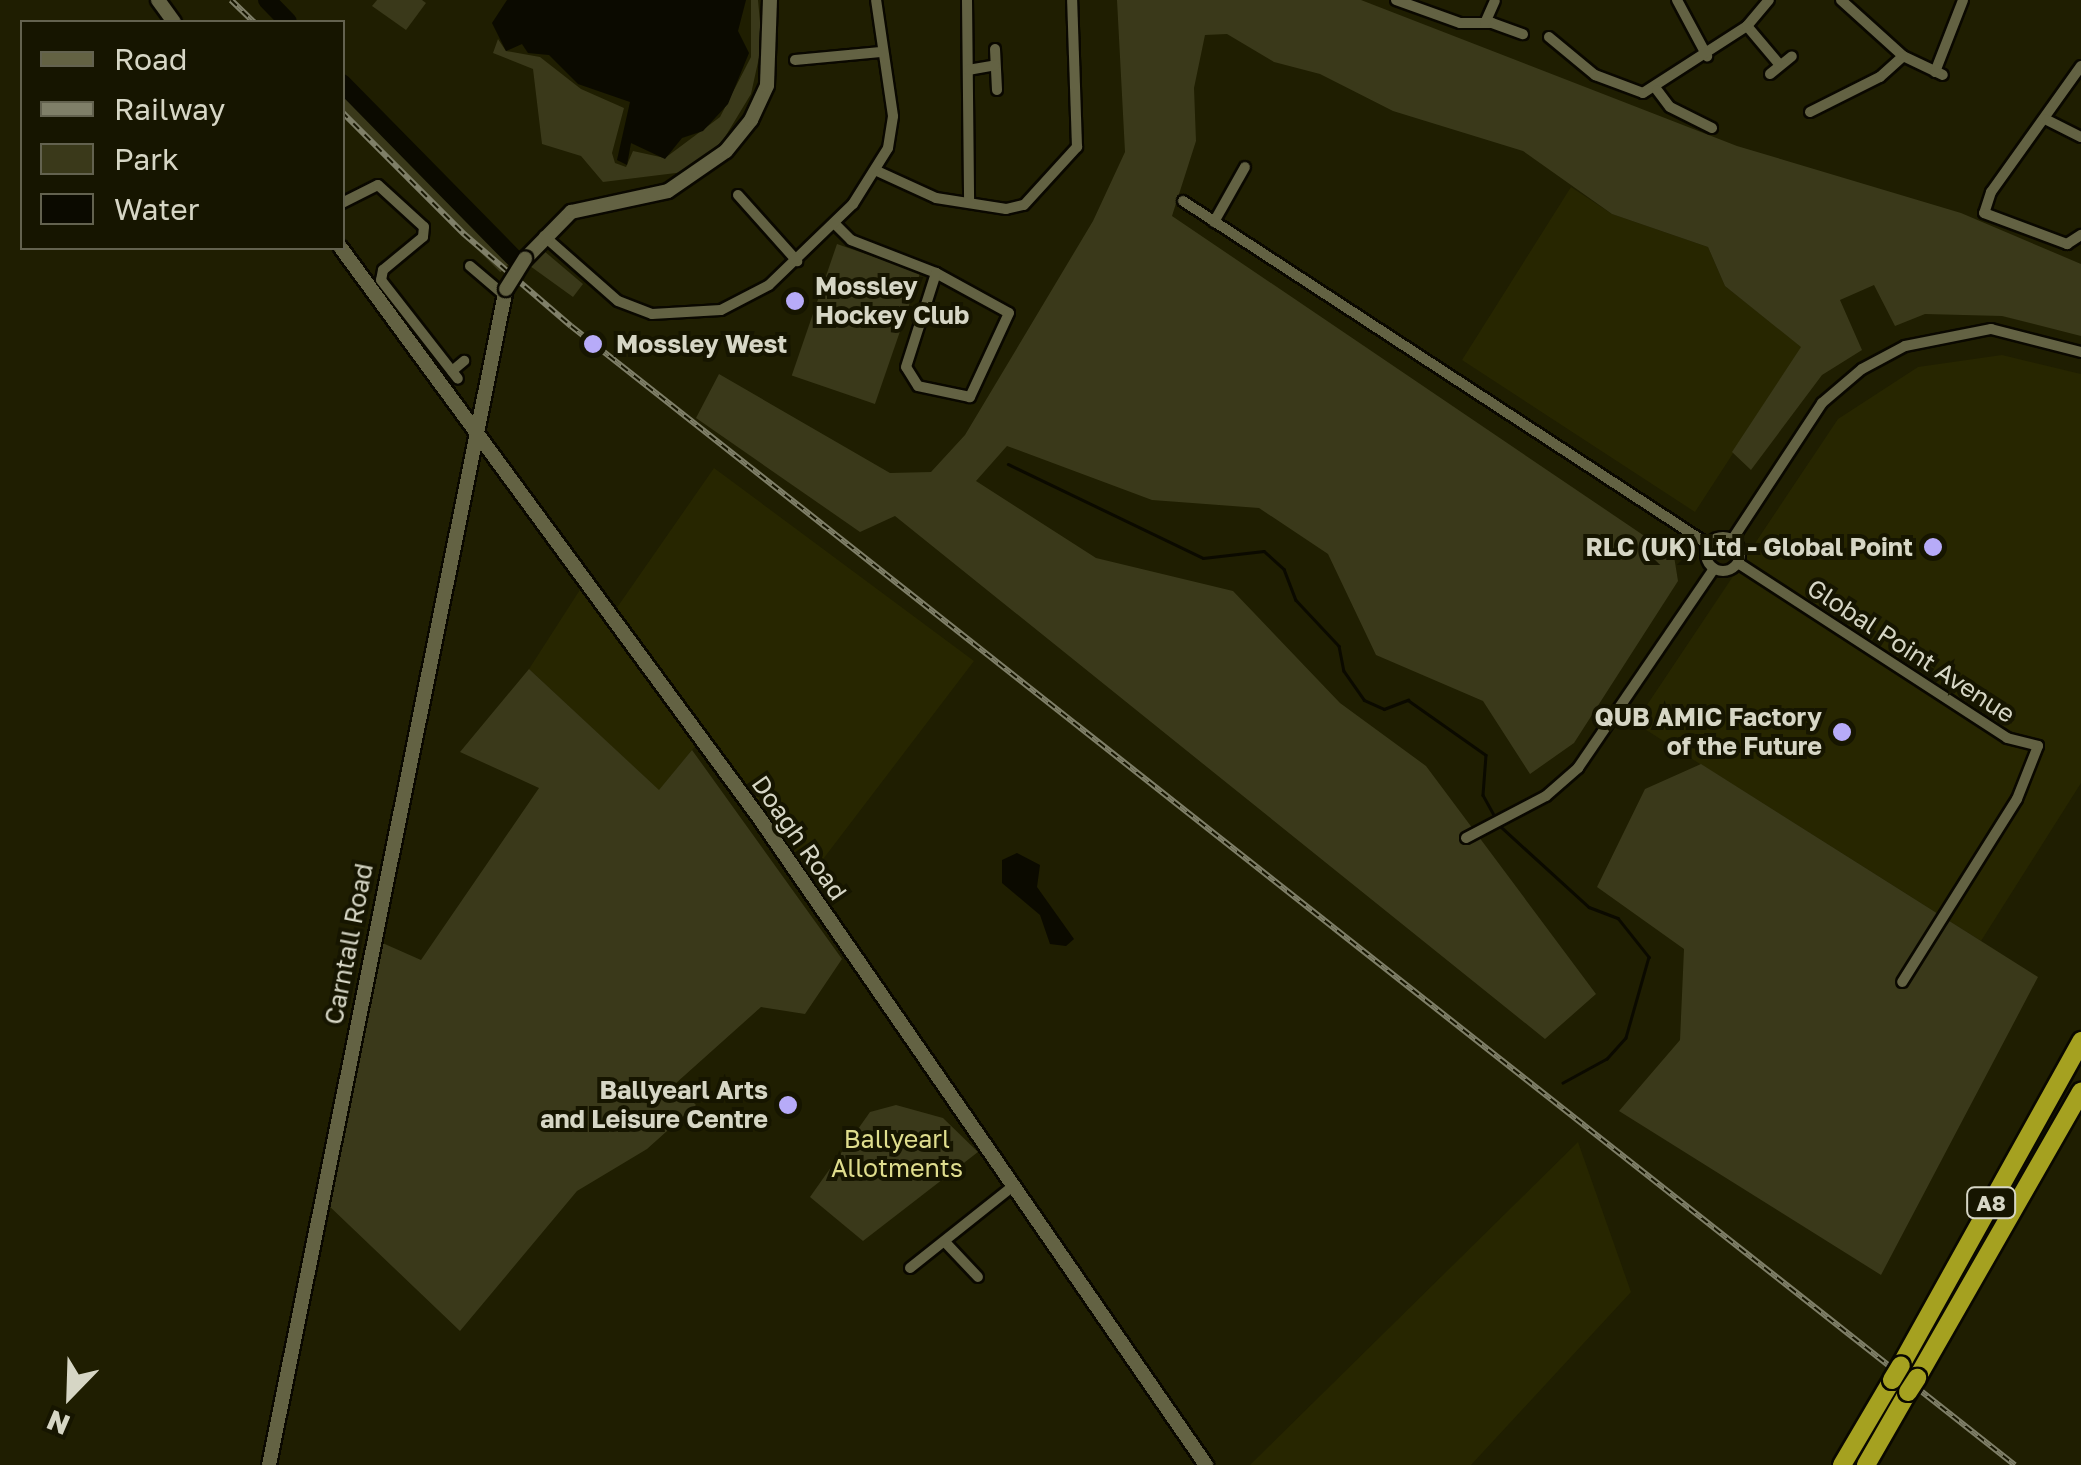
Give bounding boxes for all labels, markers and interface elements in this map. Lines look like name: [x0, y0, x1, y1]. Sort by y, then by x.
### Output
legend: [20, 20, 345, 250]
text: Road: [114, 41, 188, 77]
text: Railway: [114, 91, 225, 127]
text: Park: [114, 141, 179, 177]
text: Water: [114, 191, 199, 227]
place label: Mossley Hockey Club: [815, 272, 969, 331]
marker: Mossley Hockey Club: [784, 290, 806, 312]
place label: Mossley West: [616, 329, 787, 359]
marker: Mossley West: [580, 331, 606, 357]
place label: RLC (UK) Ltd - Global Point: [1585, 532, 1913, 562]
marker: RLC (UK) Ltd - Global Point: [1922, 536, 1944, 558]
street label: Global Point Avenue: [1802, 573, 2020, 729]
place label: QUB AMIC Factory of the Future: [1595, 703, 1822, 762]
marker: QUB AMIC Factory of the Future: [1831, 721, 1853, 743]
street label: Doagh Road: [745, 770, 853, 906]
street label: Carntall Road: [319, 861, 379, 1027]
place label: Ballyearl Arts and Leisure Centre: [540, 1076, 768, 1135]
marker: Ballyearl Arts and Leisure Centre: [777, 1094, 799, 1116]
park label: Ballyearl Allotments: [831, 1125, 963, 1184]
road number: A8: [1966, 1186, 2016, 1220]
north arrow: [20, 1345, 120, 1445]
text: N: [42, 1404, 74, 1442]

